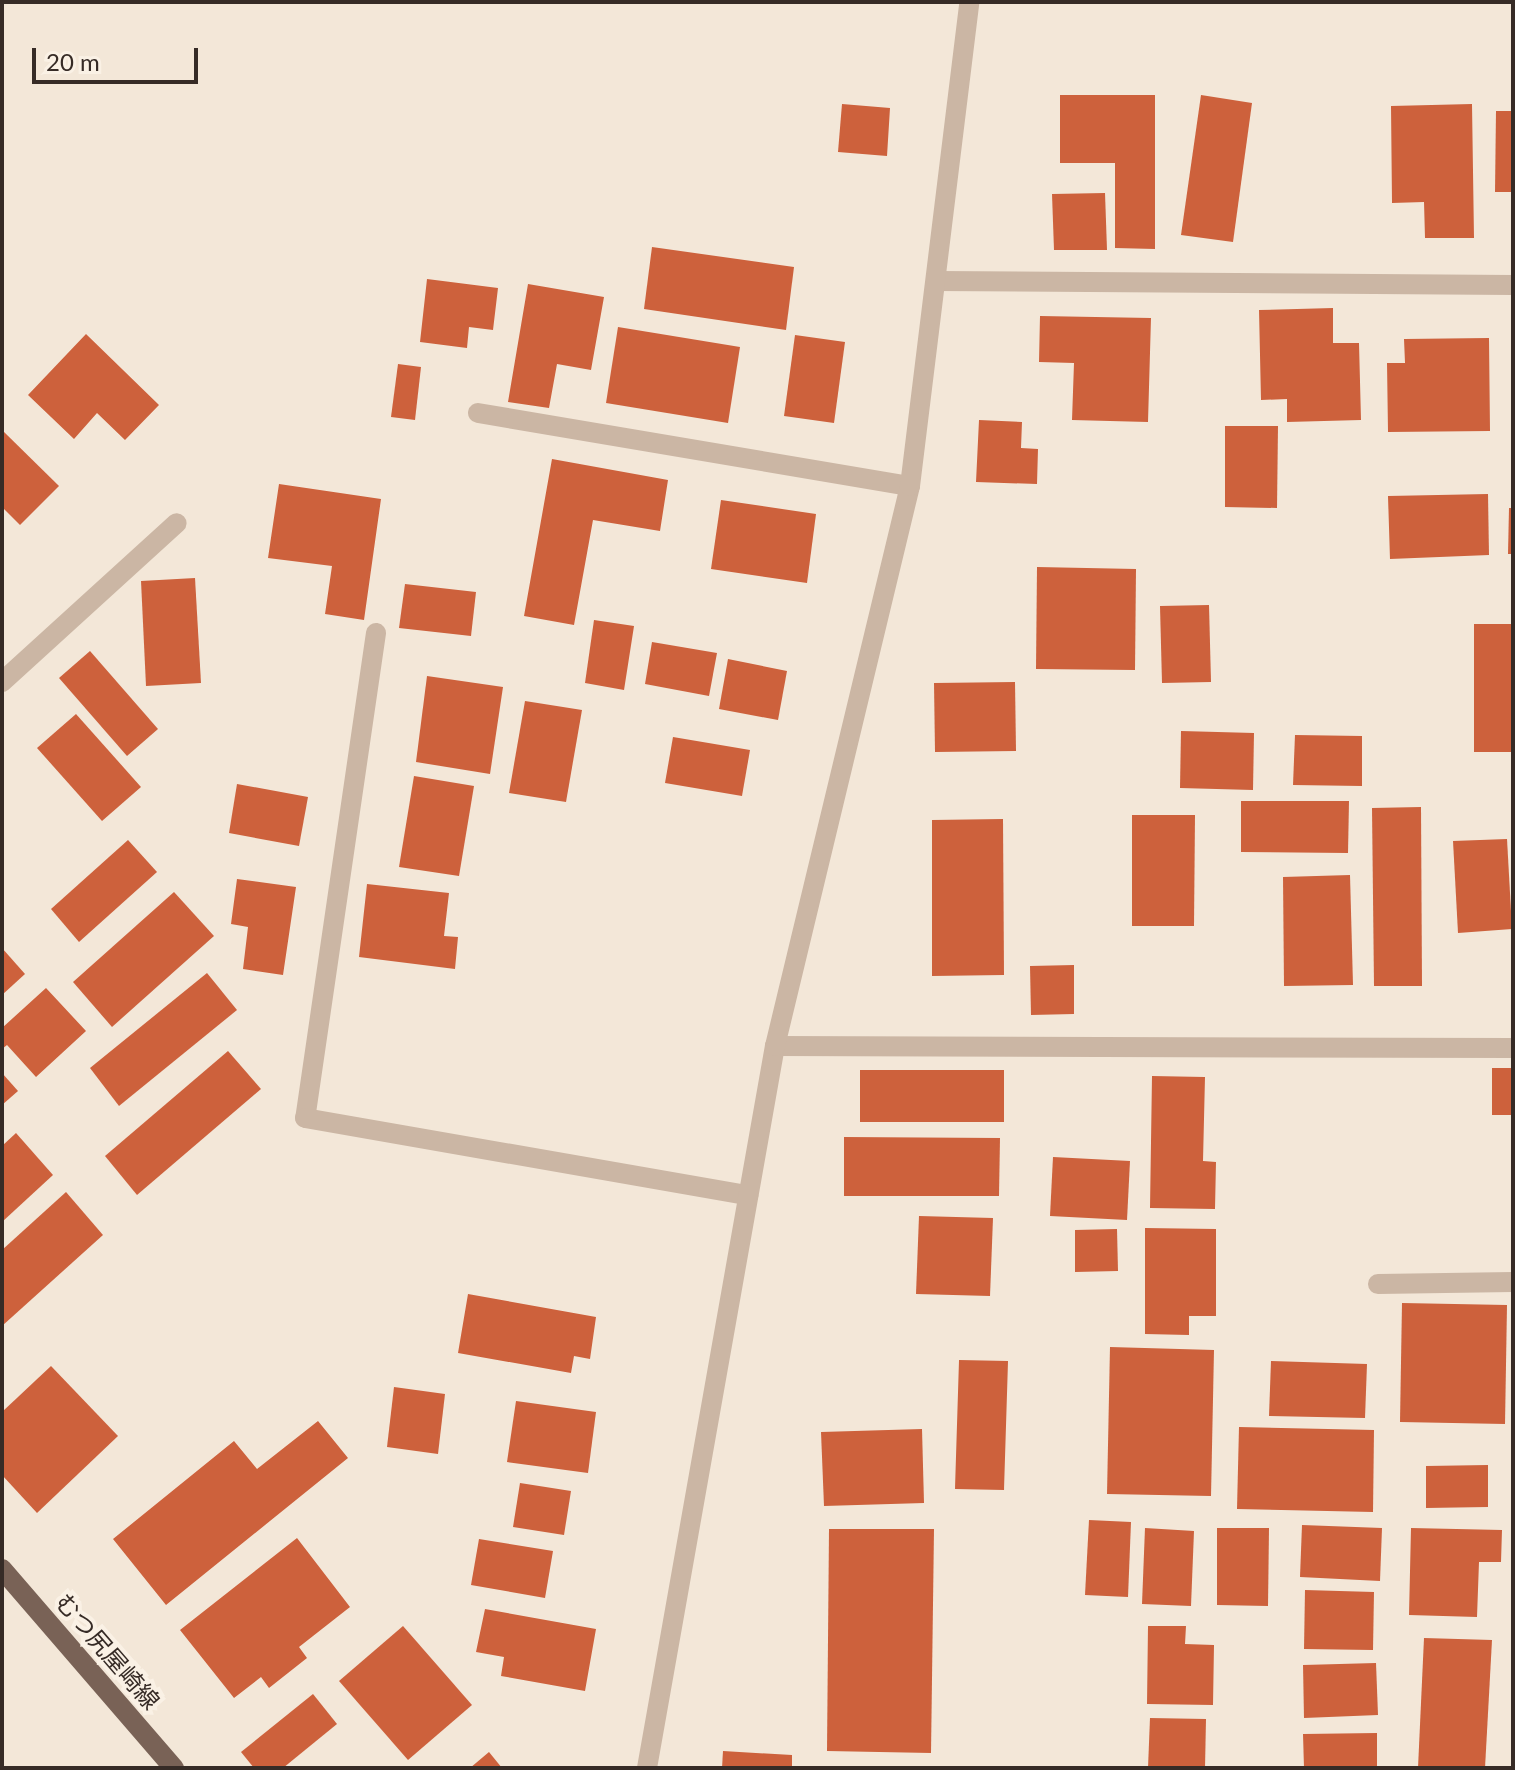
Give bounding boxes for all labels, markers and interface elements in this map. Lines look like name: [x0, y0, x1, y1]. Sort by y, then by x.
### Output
scale bar: [36, 32, 202, 82]
text: 20 m: [46, 47, 100, 76]
street label: むつ尻屋崎線: [50, 1587, 166, 1715]

